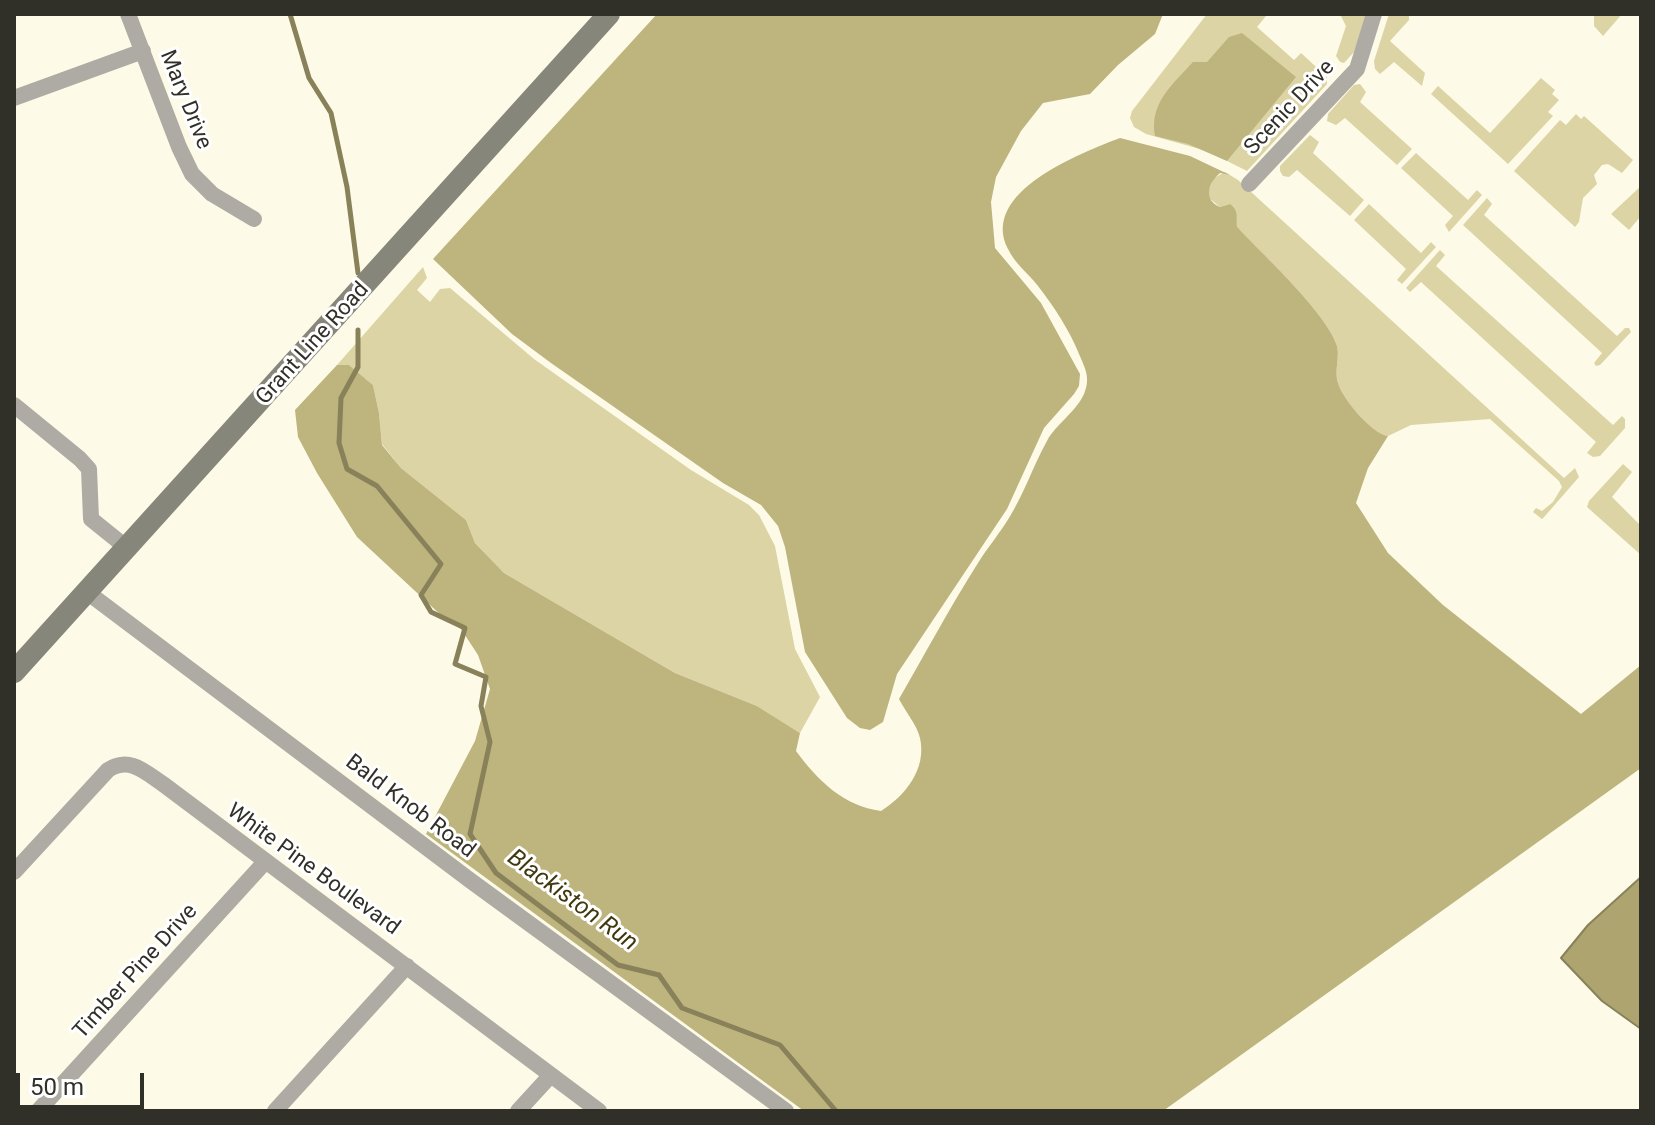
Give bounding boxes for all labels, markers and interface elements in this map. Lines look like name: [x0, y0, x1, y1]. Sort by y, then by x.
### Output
street label: Mary Drive: [153, 47, 217, 153]
street label: Scenic Drive: [1239, 55, 1341, 161]
street label: Grant Line Road: [251, 277, 375, 411]
street label: Bald Knob Road: [340, 750, 480, 864]
street label: White Pine Boulevard: [221, 798, 405, 942]
water label: Blackiston Run: [501, 844, 643, 958]
street label: Timber Pine Drive: [68, 899, 204, 1045]
scale bar: [20, 1057, 148, 1107]
text: 50 m: [30, 1073, 84, 1101]

